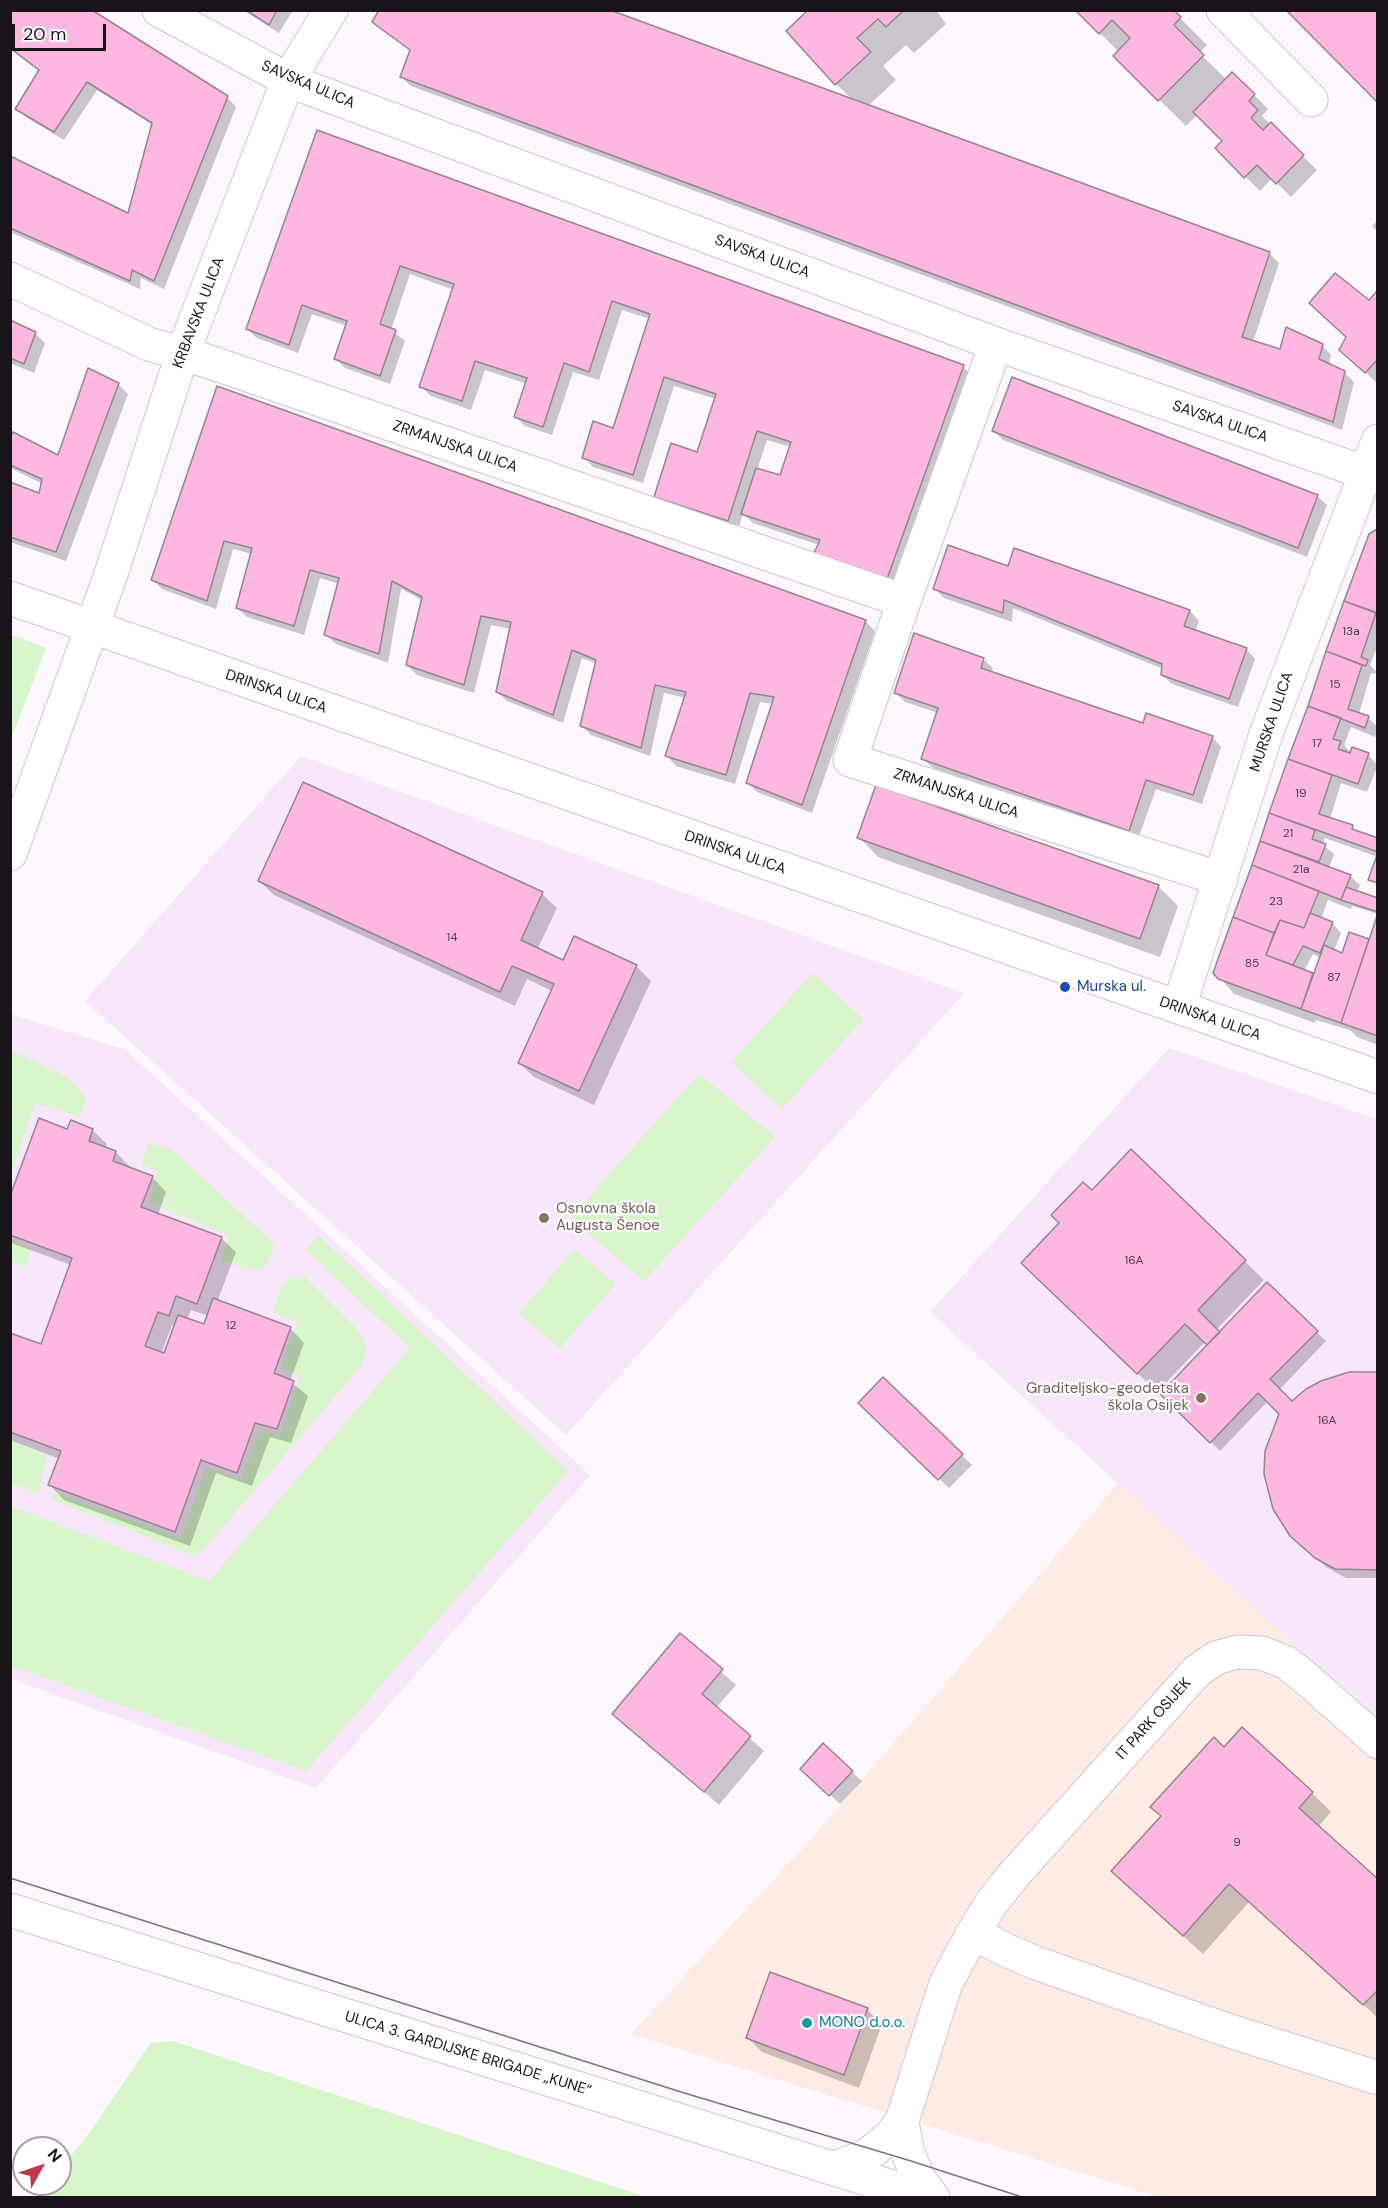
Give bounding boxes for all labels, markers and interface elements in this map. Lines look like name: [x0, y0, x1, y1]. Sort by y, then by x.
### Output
scale bar: [15, 12, 110, 50]
text: 20 m: [23, 22, 66, 46]
street label: SAVSKA ULICA: [259, 57, 357, 113]
street label: SAVSKA ULICA: [712, 231, 812, 283]
street label: KRBAVSKA ULICA: [170, 255, 228, 371]
street label: SAVSKA ULICA: [1170, 397, 1270, 447]
street label: ZRMANJSKA ULICA: [390, 417, 520, 477]
house number: 13a: [1342, 625, 1360, 639]
street label: DRINSKA ULICA: [223, 666, 329, 718]
street label: MURSKA ULICA: [1246, 670, 1298, 774]
house number: 15: [1329, 678, 1341, 692]
house number: 17: [1312, 737, 1322, 751]
street label: ZRMANJSKA ULICA: [891, 765, 1021, 823]
house number: 19: [1295, 787, 1307, 801]
street label: DRINSKA ULICA: [682, 827, 788, 879]
house number: 21: [1283, 827, 1293, 841]
house number: 21a: [1292, 863, 1310, 877]
house number: 23: [1269, 895, 1283, 909]
house number: 14: [446, 931, 458, 945]
house number: 85: [1245, 957, 1259, 971]
house number: 87: [1327, 971, 1341, 985]
place label: Murska ul.: [1077, 978, 1146, 996]
marker: Murska ul.: [1058, 980, 1072, 994]
street label: DRINSKA ULICA: [1157, 993, 1263, 1045]
place label: Osnovna škola Augusta Šenoe: [556, 1200, 660, 1235]
marker: Osnovna škola Augusta Šenoe: [537, 1211, 551, 1225]
house number: 16A: [1125, 1254, 1143, 1268]
house number: 12: [226, 1319, 236, 1333]
place label: Graditeljsko-geodetska škola Osijek: [1026, 1380, 1189, 1415]
marker: Graditeljsko-geodetska škola Osijek: [1194, 1391, 1208, 1405]
house number: 16A: [1318, 1414, 1336, 1428]
street label: IT PARK OSIJEK: [1113, 1675, 1195, 1763]
house number: 9: [1233, 1836, 1241, 1850]
street label: ULICA 3. GARDIJSKE BRIGADE „KUNE“: [343, 2008, 593, 2100]
place label: MONO d.o.o.: [819, 2014, 905, 2032]
marker: MONO d.o.o.: [800, 2016, 814, 2030]
north arrow: [12, 2136, 72, 2196]
text: N: [43, 2144, 66, 2167]

